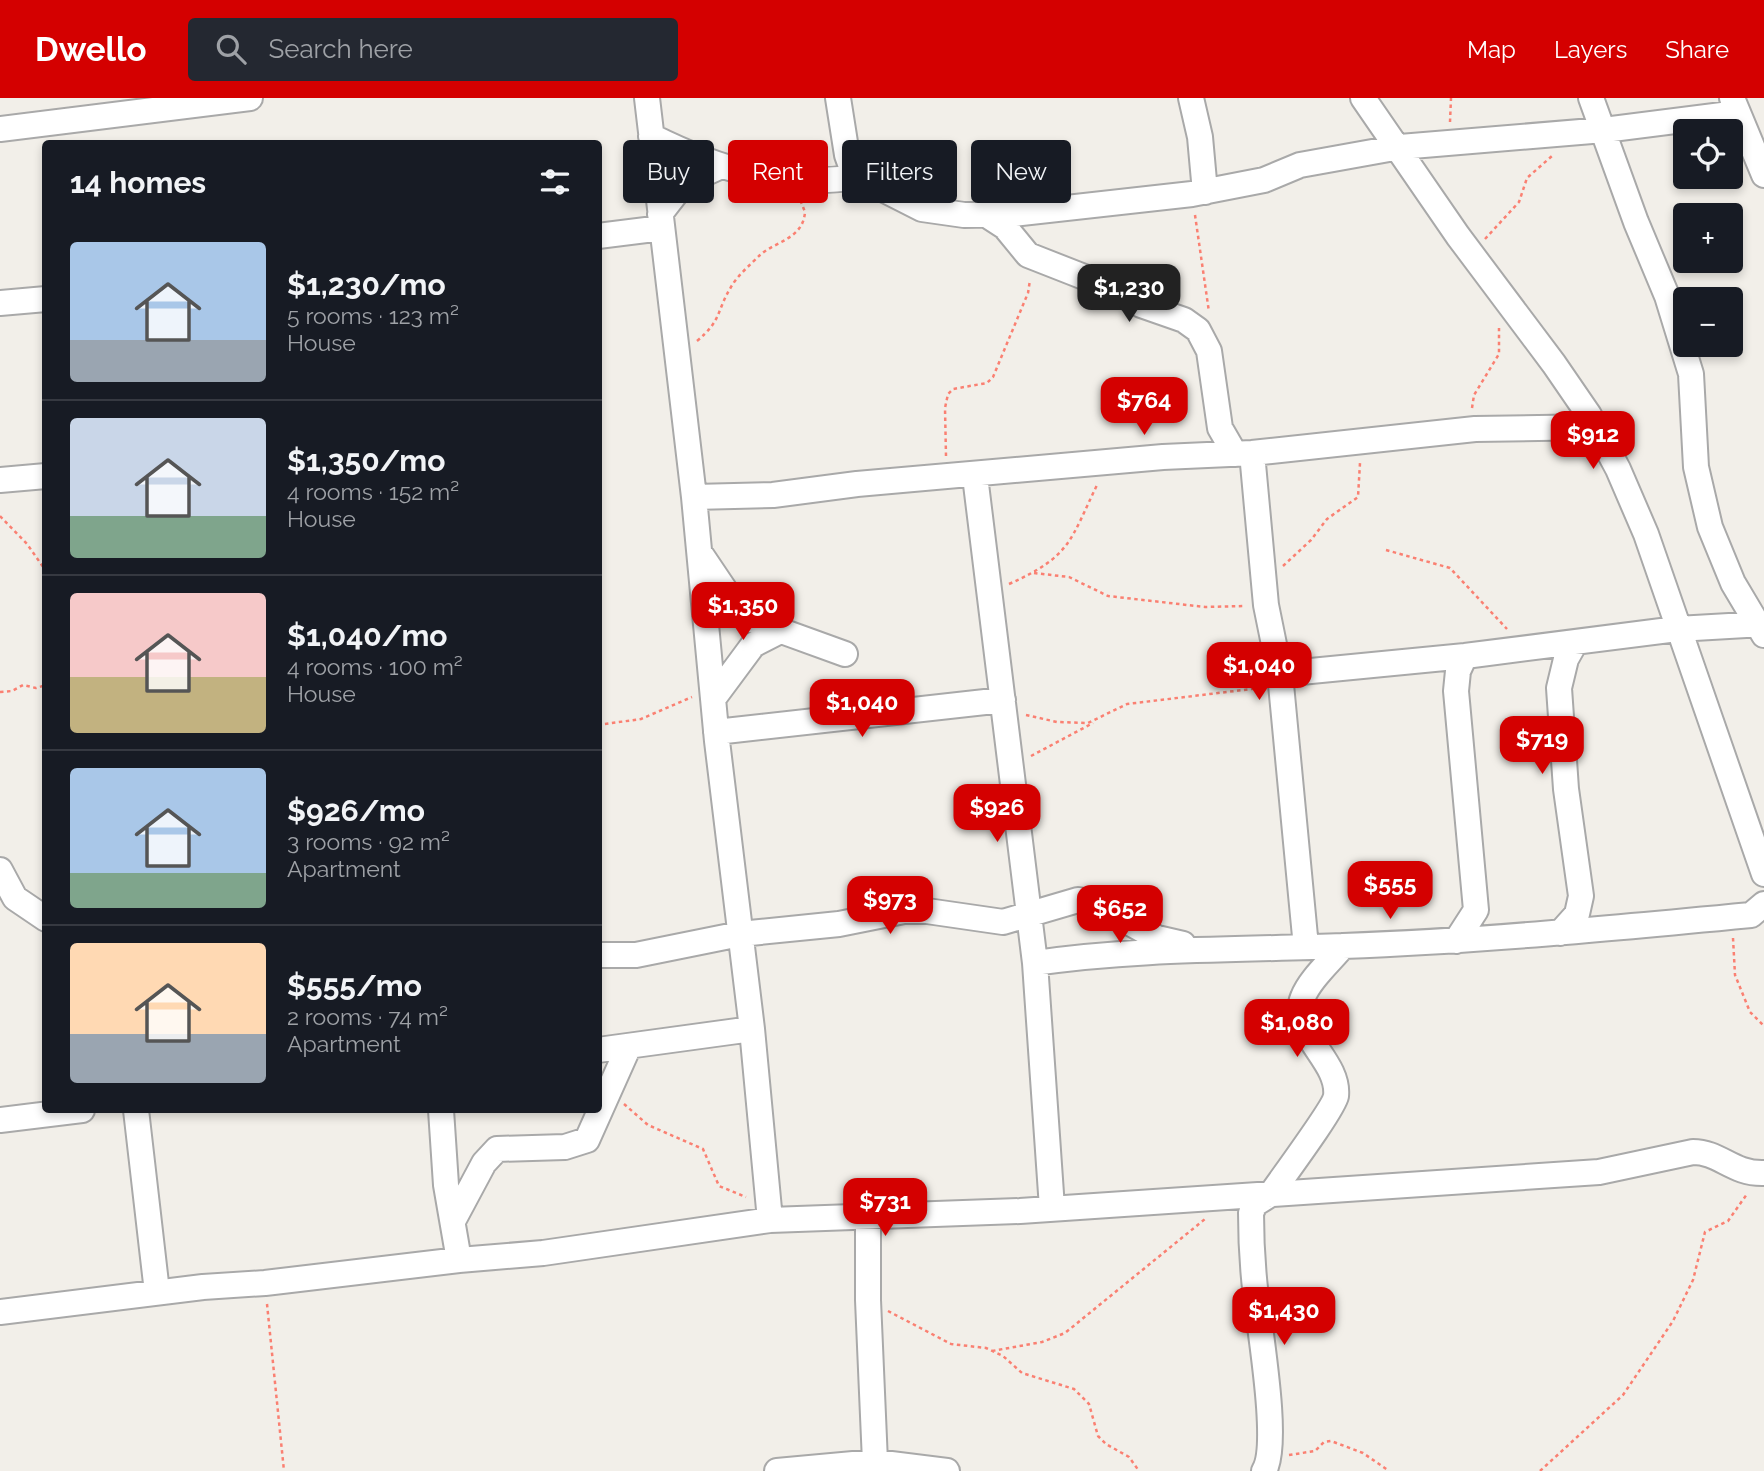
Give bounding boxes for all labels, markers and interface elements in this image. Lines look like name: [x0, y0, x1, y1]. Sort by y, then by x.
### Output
search box: [188, 18, 678, 81]
text: Dwello: [35, 30, 146, 69]
icon: search: [212, 30, 250, 68]
text: Search here: [268, 34, 413, 64]
text: Map: [1467, 35, 1516, 64]
text: Layers: [1554, 35, 1627, 64]
text: Share: [1665, 35, 1729, 64]
map controls: [1673, 119, 1743, 357]
button: locate: [1673, 119, 1743, 189]
chip: Buy: [623, 140, 714, 203]
chip: Rent: [728, 140, 828, 203]
chip: Filters: [842, 140, 957, 203]
chip: New: [971, 140, 1071, 203]
icon: filters: [536, 163, 574, 201]
text: 14 homes: [70, 165, 206, 200]
button: +: [1673, 203, 1743, 273]
pin: $1,230: [1072, 264, 1186, 324]
text: $1,230/mo: [287, 267, 446, 302]
icon: home: [126, 270, 210, 354]
text: $1,230: [1093, 273, 1165, 300]
button: −: [1673, 287, 1743, 357]
text: 5 rooms · 123 m²: [287, 302, 459, 329]
text: House: [287, 329, 356, 356]
pin: $764: [1103, 378, 1185, 437]
text: $764: [1117, 386, 1171, 413]
pin: $912: [1552, 412, 1634, 471]
text: $912: [1567, 420, 1619, 447]
text: $1,350/mo: [287, 443, 445, 478]
icon: home: [126, 446, 210, 530]
text: 4 rooms · 152 m²: [287, 478, 459, 505]
text: House: [287, 505, 356, 532]
pin: $1,350: [686, 582, 800, 642]
text: $1,350: [708, 591, 778, 618]
text: $1,040/mo: [287, 618, 448, 653]
icon: home: [126, 621, 210, 705]
pin: $1,040: [1202, 642, 1316, 702]
text: $1,040: [1223, 651, 1295, 678]
text: 4 rooms · 100 m²: [287, 653, 463, 680]
text: House: [287, 680, 356, 707]
pin: $1,040: [805, 680, 919, 739]
text: $1,040: [826, 688, 898, 715]
pin: $719: [1501, 716, 1583, 776]
text: $719: [1516, 725, 1568, 752]
pin: $926: [956, 784, 1038, 844]
text: $926/mo: [287, 793, 425, 828]
text: $926: [969, 793, 1025, 820]
icon: home: [126, 796, 210, 880]
text: 3 rooms · 92 m²: [287, 828, 450, 855]
text: Apartment: [287, 855, 401, 882]
pin: $555: [1349, 862, 1431, 921]
text: $555: [1364, 870, 1416, 897]
pin: $973: [849, 876, 931, 936]
text: $973: [863, 885, 917, 912]
pin: $652: [1079, 886, 1161, 945]
text: $652: [1093, 894, 1147, 921]
text: $555/mo: [287, 968, 422, 1003]
icon: home: [126, 971, 210, 1055]
pin: $1,080: [1240, 1000, 1354, 1059]
text: 2 rooms · 74 m²: [287, 1003, 448, 1030]
text: $1,080: [1260, 1008, 1334, 1035]
text: Apartment: [287, 1030, 401, 1057]
pin: $731: [844, 1178, 926, 1238]
text: $731: [859, 1187, 911, 1214]
pin: $1,430: [1227, 1288, 1341, 1347]
text: $1,430: [1248, 1296, 1320, 1323]

